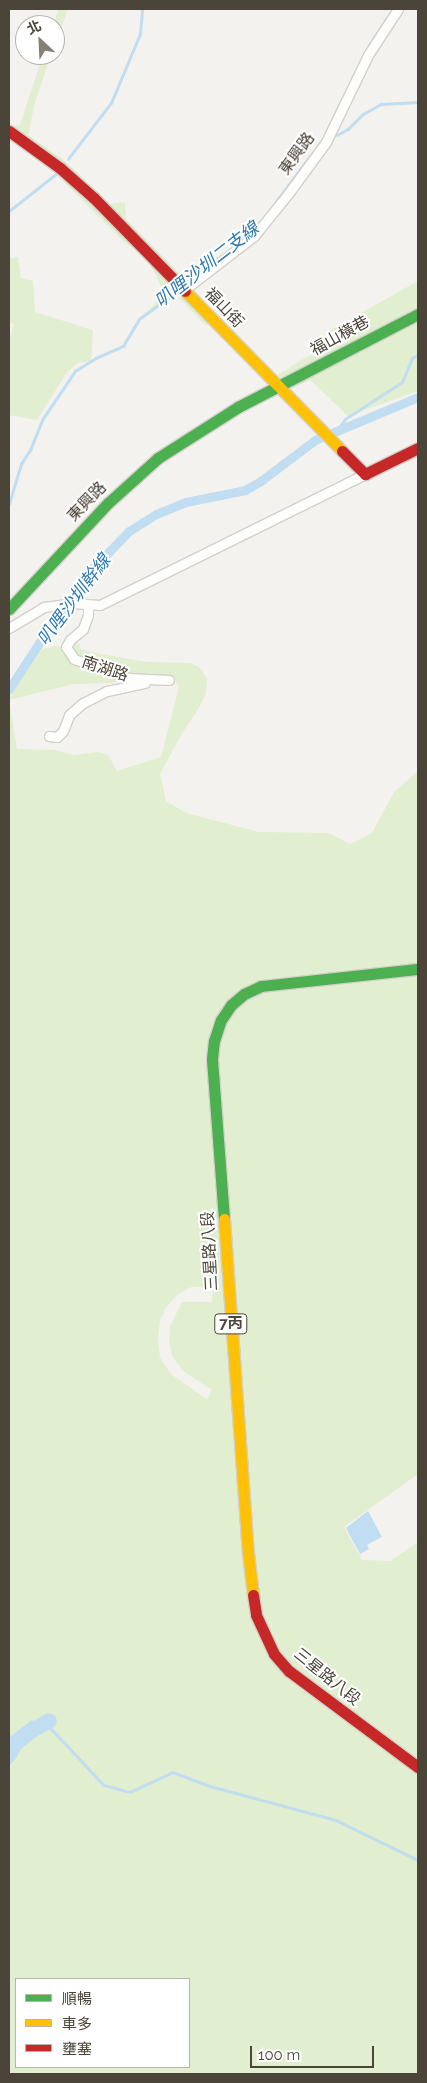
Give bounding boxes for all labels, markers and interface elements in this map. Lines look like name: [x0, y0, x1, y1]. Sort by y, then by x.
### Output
north arrow: [15, 15, 65, 65]
text: 北: [24, 17, 44, 38]
street label: 東興路: [275, 129, 319, 179]
water label: 叭哩沙圳二支線: [151, 218, 263, 312]
street label: 福山街: [200, 284, 248, 332]
street label: 福山橫巷: [307, 312, 373, 360]
street label: 東興路: [63, 478, 111, 526]
water label: 叭哩沙圳幹線: [33, 550, 115, 650]
street label: 南湖路: [79, 652, 131, 686]
street label: 三星路八段: [198, 1211, 222, 1291]
road number: 7丙: [214, 1312, 248, 1336]
street label: 三星路八段: [290, 1644, 364, 1710]
legend: [15, 1978, 190, 2068]
text: 順暢: [62, 1990, 92, 2008]
text: 車多: [62, 2015, 92, 2033]
scale bar: [252, 2036, 376, 2068]
text: 壅塞: [62, 2040, 92, 2058]
text: 100 m: [258, 2046, 300, 2064]

